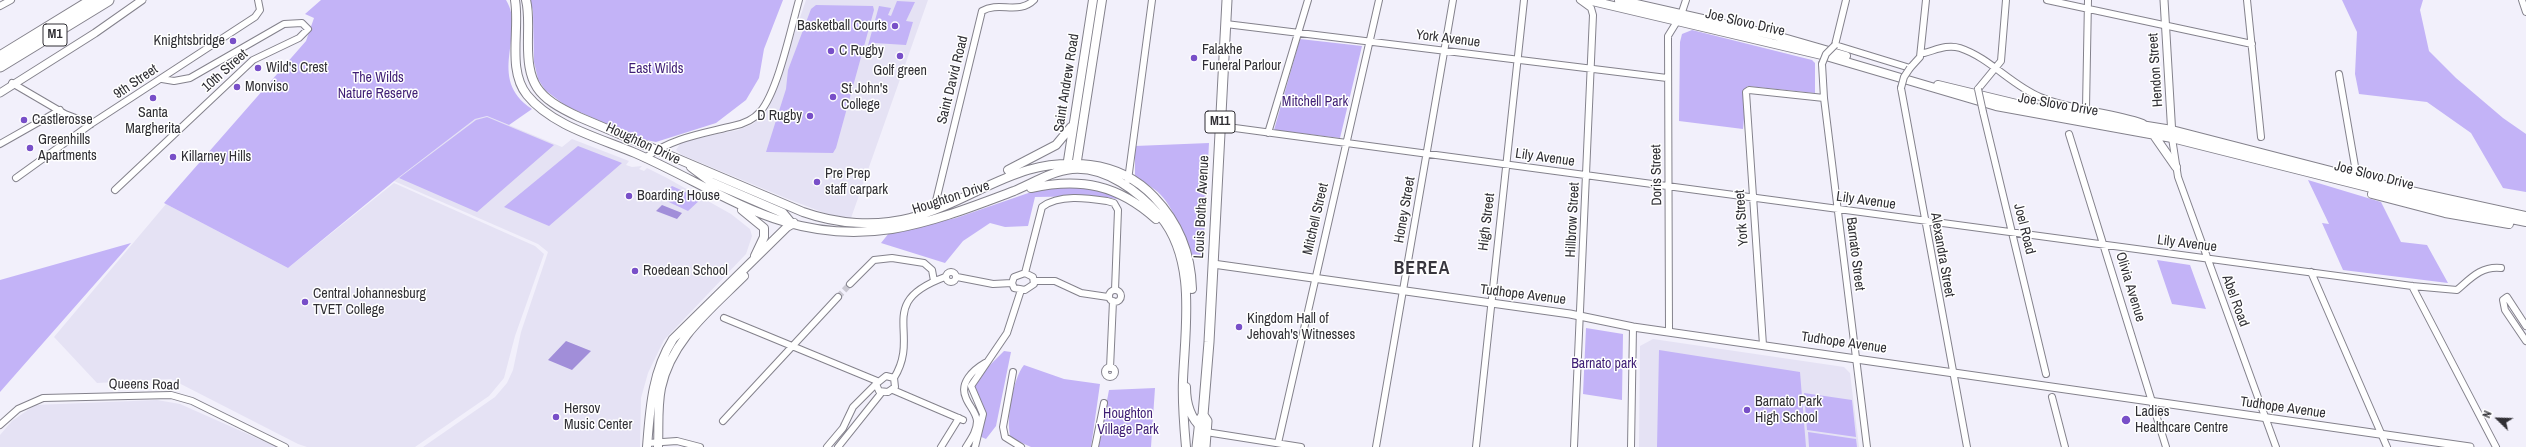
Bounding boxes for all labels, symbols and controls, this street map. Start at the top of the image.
street label: Joe Slovo Drive [1704,6,1786,40]
place label: Basketball Courts [797,18,887,34]
marker: Basketball Courts [890,21,900,31]
road number: M1 [43,24,67,46]
street label: York Avenue [1415,27,1481,51]
street label: Hendon Street [2145,32,2167,108]
place label: Knightsbridge [154,33,225,49]
street label: Saint Andrew Road [1051,33,1083,133]
street label: Saint David Road [934,34,972,126]
marker: Knightsbridge [228,36,238,46]
place label: Falakhe Funeral Parlour [1202,42,1281,74]
place label: C Rugby [839,43,884,59]
street label: 10th Street [199,46,251,96]
marker: C Rugby [826,46,836,56]
marker: Golf green [895,51,905,61]
marker: Falakhe Funeral Parlour [1189,53,1199,63]
place label: Wild's Crest [266,60,328,76]
street label: 9th Street [111,61,161,103]
park label: East Wilds [629,61,683,77]
marker: Wild's Crest [253,63,263,73]
place label: Golf green [873,63,927,79]
park label: The Wilds Nature Reserve [338,70,418,102]
place label: Monviso [245,79,288,95]
place label: St John's College [841,81,888,114]
marker: Monviso [232,82,242,92]
street label: Joe Slovo Drive [2017,90,2099,120]
marker: St John's College [828,92,838,102]
marker: Santa Margherita [148,93,158,103]
park label: Mitchell Park [1282,94,1348,110]
place label: Santa Margherita [125,105,181,138]
place label: D Rugby [757,108,802,124]
marker: D Rugby [805,111,815,121]
road number: M11 [1205,111,1235,133]
place label: Castlerosse [32,112,93,128]
marker: Castlerosse [19,115,29,125]
street label: Houghton Drive [603,119,683,169]
place label: Greenhills Apartments [38,132,97,164]
marker: Greenhills Apartments [25,143,35,153]
street label: Doris Street [1648,144,1666,206]
street label: Lily Avenue [1514,146,1576,170]
place label: Killarney Hills [181,149,251,165]
marker: Killarney Hills [168,152,178,162]
street label: Louis Botha Avenue [1191,155,1213,259]
street label: Joe Slovo Drive [2333,158,2415,194]
place label: Pre Prep staff carpark [825,166,888,198]
street label: Honey Street [1391,176,1419,244]
marker: Pre Prep staff carpark [812,177,822,187]
street label: Houghton Drive [910,178,992,218]
street label: Mitchell Street [1300,181,1332,257]
street label: Hillbrow Street [1563,182,1583,258]
place label: Boarding House [637,188,720,204]
street label: York Street [1732,189,1752,247]
street label: Lily Avenue [1835,189,1897,213]
marker: Boarding House [624,191,634,201]
street label: High Street [1475,192,1499,252]
street label: Joel Road [2010,202,2038,256]
street label: Alexandra Street [1926,211,1958,299]
street label: Barnato Street [1842,216,1868,292]
street label: Lily Avenue [2156,232,2218,256]
street label: Olivia Avenue [2111,250,2149,324]
district label: BEREA [1394,258,1450,280]
place label: Roedean School [643,263,728,279]
marker: Roedean School [630,266,640,276]
street label: Abel Road [2218,273,2252,329]
street label: Tudhope Avenue [1479,281,1567,309]
place label: Central Johannesburg TVET College [313,286,426,318]
marker: Central Johannesburg TVET College [300,297,310,307]
place label: Kingdom Hall of Jehovah's Witnesses [1247,311,1355,344]
marker: Kingdom Hall of Jehovah's Witnesses [1234,322,1244,332]
street label: Tudhope Avenue [1800,329,1888,357]
park label: Barnato park [1571,356,1637,372]
street label: Queens Road [108,376,180,394]
place label: Barnato Park High School [1755,394,1822,426]
street label: Tudhope Avenue [2239,394,2327,422]
north arrow [2478,399,2518,439]
place label: Hersov Music Center [564,401,632,434]
place label: Ladies Healthcare Centre [2135,404,2228,436]
marker: Barnato Park High School [1742,405,1752,415]
park label: Houghton Village Park [1097,406,1159,438]
text: N [2479,409,2495,420]
marker: Hersov Music Center [551,412,561,422]
marker: Ladies Healthcare Centre [2120,414,2132,426]

